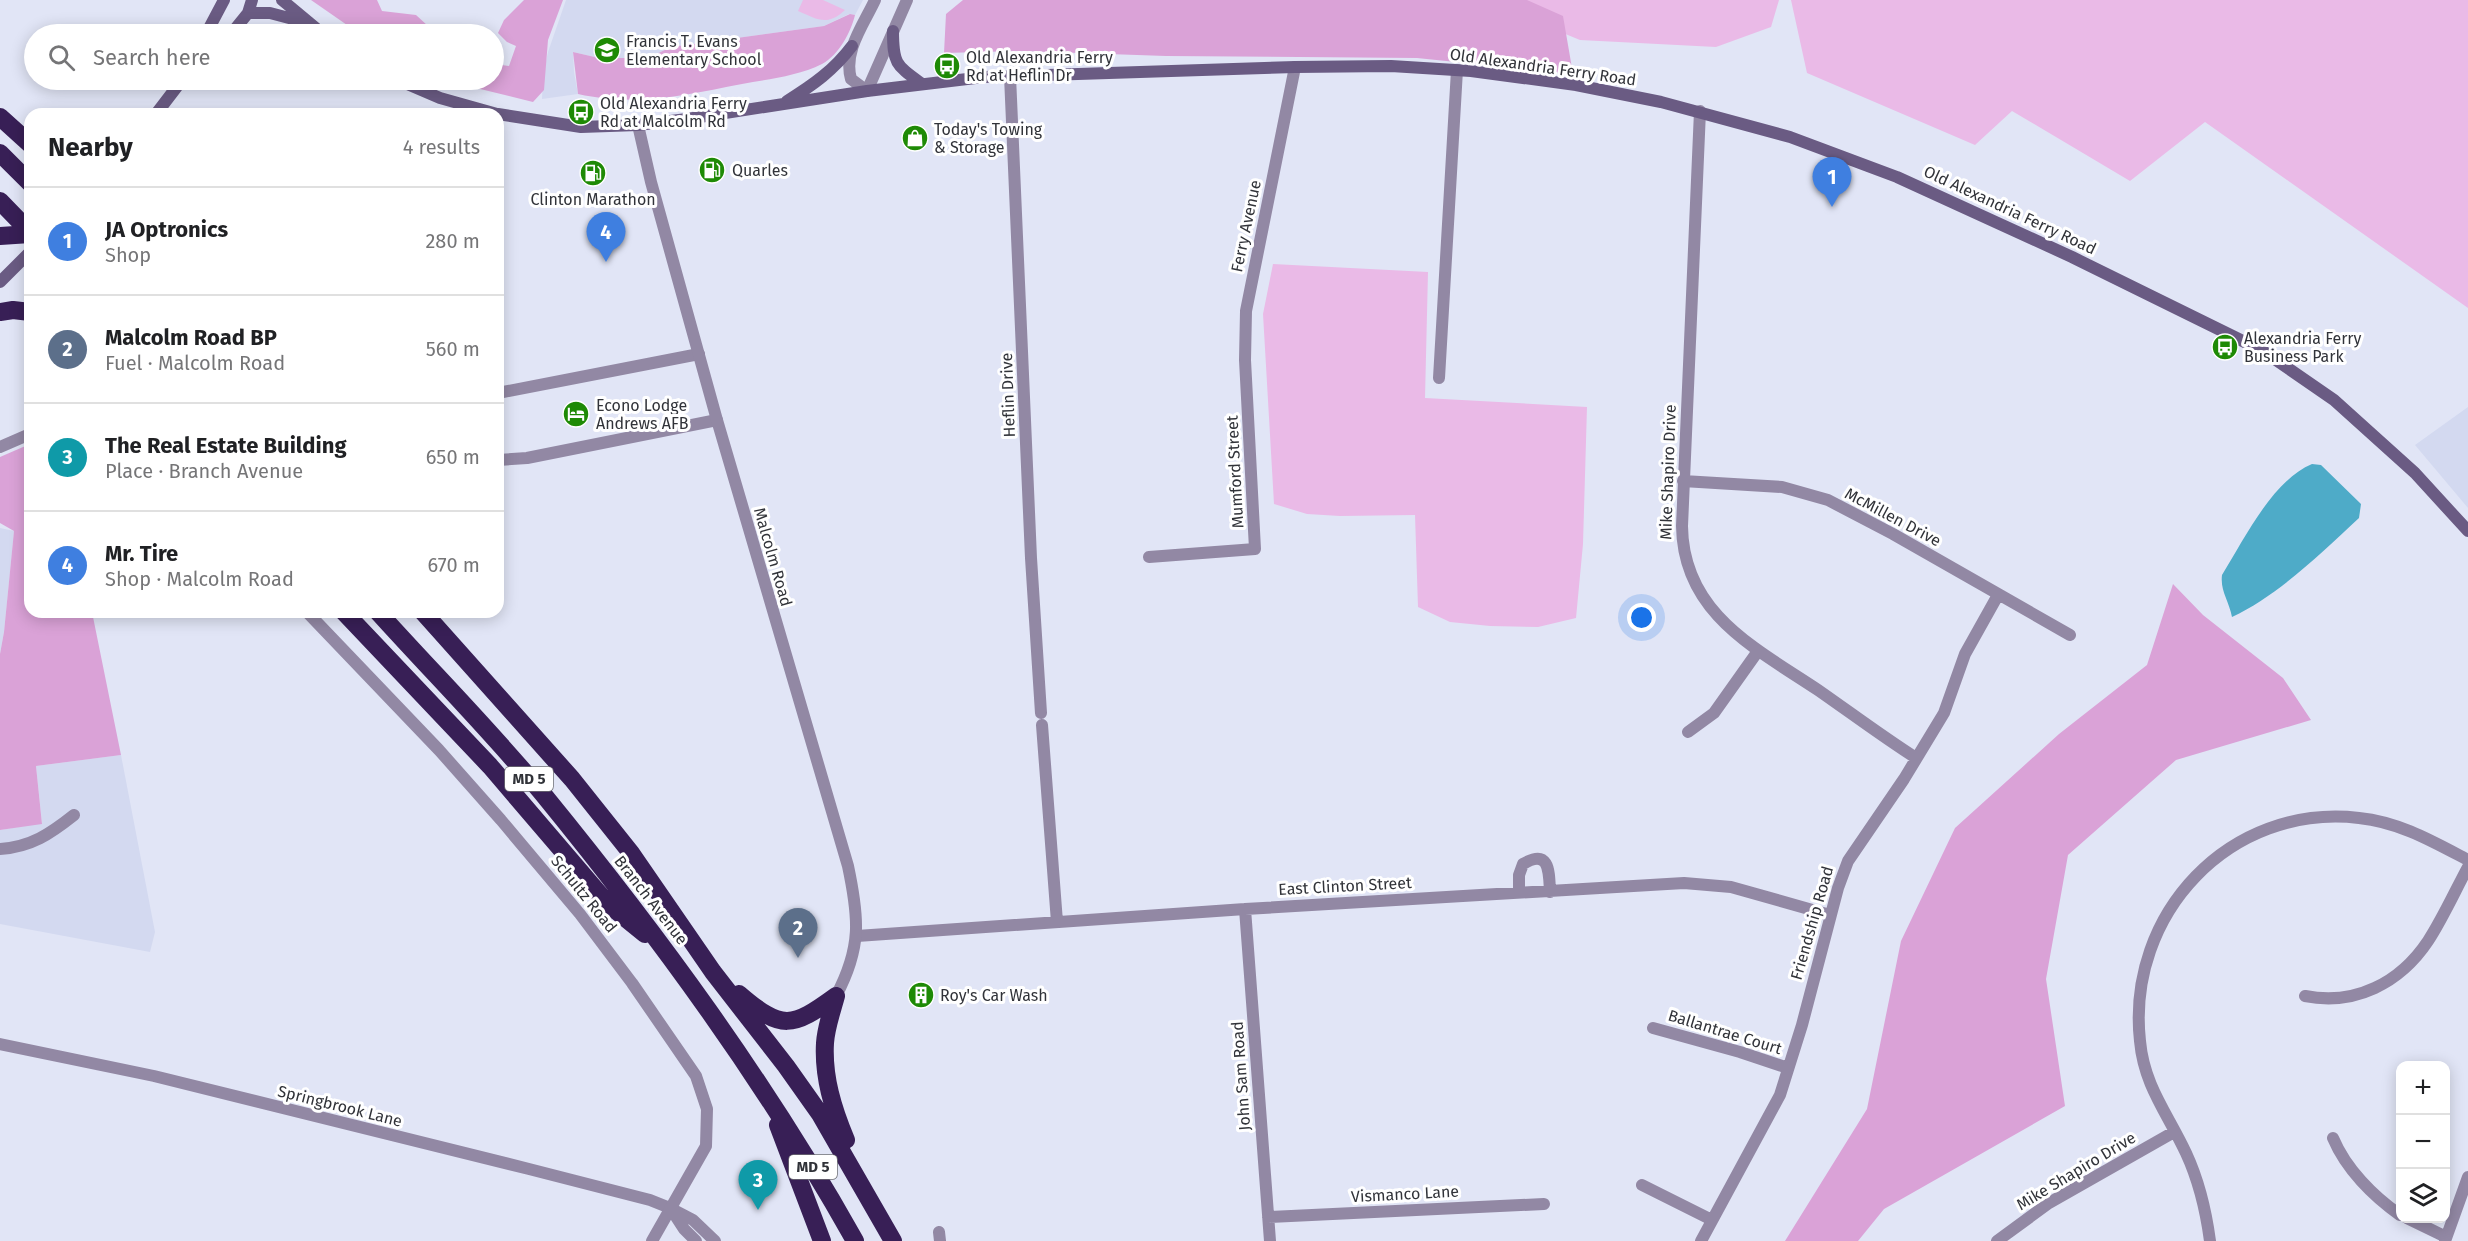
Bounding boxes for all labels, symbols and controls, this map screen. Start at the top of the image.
search box [24,24,504,90]
place label: Francis T. Evans Elementary School [626,32,762,69]
school or university icon: Francis T. Evans Elementary School [592,35,622,65]
icon: search [45,41,78,74]
text: Search here [93,44,211,71]
street label: Old Alexandria Ferry Road [1449,45,1637,89]
place label: Old Alexandria Ferry Rd at Heflin Dr [966,48,1113,85]
bus stop icon: Old Alexandria Ferry Rd at Heflin Dr [932,51,962,81]
place label: Old Alexandria Ferry Rd at Malcolm Rd [600,94,747,131]
bus stop icon: Old Alexandria Ferry Rd at Malcolm Rd [566,97,596,127]
place label: Today's Towing & Storage [934,120,1043,157]
shop icon: Today's Towing & Storage [900,123,930,153]
text: Nearby [48,132,133,163]
text: 4 results [403,135,480,159]
fuel station icon: Quarles [697,155,727,185]
fuel station icon: Clinton Marathon [578,158,608,188]
pin: 1 [1812,158,1852,207]
place label: Quarles [732,161,788,180]
street label: Old Alexandria Ferry Road [1921,162,2099,258]
street label: Ferry Avenue [1227,178,1265,274]
place label: Clinton Marathon [530,190,656,209]
pin: 4 [586,212,626,262]
text: JA Optronics [105,216,228,243]
text: 1 [63,229,72,253]
text: 280 m [425,229,480,253]
text: Shop [105,243,151,267]
text: Malcolm Road BP [105,324,277,351]
place label: Alexandria Ferry Business Park [2244,329,2362,366]
bus stop icon: Alexandria Ferry Business Park [2210,332,2240,362]
text: 2 [62,337,73,361]
text: 560 m [426,337,480,361]
text: Fuel · Malcolm Road [105,351,285,375]
street label: Heflin Drive [997,352,1019,438]
place label: Econo Lodge Andrews AFB [596,396,689,433]
hotel icon: Econo Lodge Andrews AFB [561,399,591,429]
street label: Mike Shapiro Drive [1656,404,1680,540]
street label: Mumford Street [1223,415,1247,529]
text: The Real Estate Building [105,432,347,459]
text: 3 [62,445,73,469]
text: 650 m [426,445,480,469]
text: Place · Branch Avenue [105,459,303,483]
street label: McMillen Drive [1842,484,1944,550]
street label: Malcolm Road [750,505,796,609]
text: Mr. Tire [105,540,178,567]
text: 4 [62,553,73,577]
text: 670 m [428,553,480,577]
text: Shop · Malcolm Road [105,567,294,591]
your location [1627,603,1656,632]
road number: MD 5 [505,767,553,791]
street label: Schultz Road [547,852,621,936]
street label: Branch Avenue [610,852,692,948]
street label: Friendship Road [1787,864,1837,982]
street label: East Clinton Street [1278,873,1412,899]
pin: 2 [778,908,818,958]
building icon: Roy's Car Wash [906,980,936,1010]
place label: Roy's Car Wash [940,986,1048,1005]
street label: Ballantrae Court [1666,1006,1784,1058]
street label: John Sam Road [1228,1021,1254,1131]
map controls [2396,1061,2450,1223]
button: + [2396,1061,2450,1115]
street label: Springbrook Lane [276,1081,404,1131]
button: − [2396,1115,2450,1169]
street label: Mike Shapiro Drive [2013,1128,2139,1214]
road number: MD 5 [789,1155,837,1179]
pin: 3 [738,1160,777,1210]
button: layers [2396,1169,2450,1223]
street label: Vismanco Lane [1350,1182,1460,1206]

